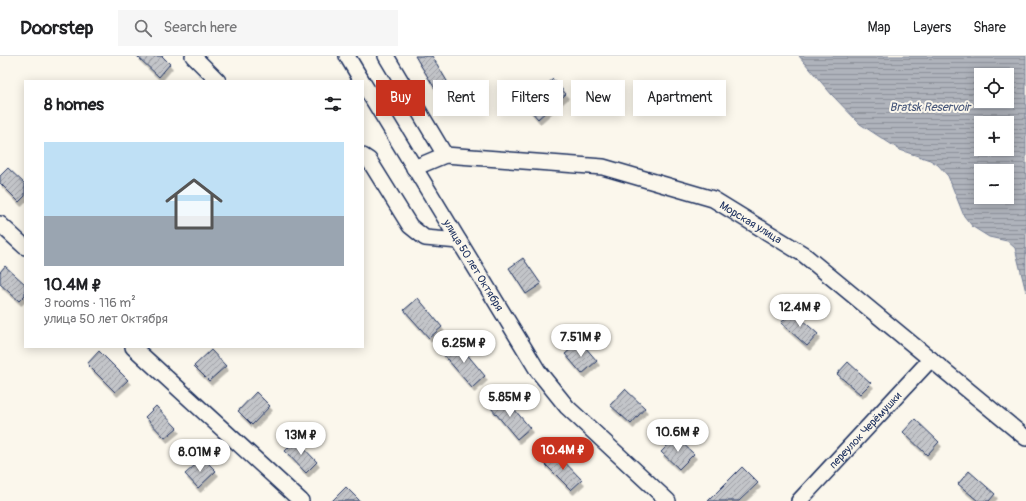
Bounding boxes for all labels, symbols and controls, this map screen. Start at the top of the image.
search box [118,10,398,46]
text: Doorstep [20,16,94,40]
icon: search [132,17,154,39]
text: Search here [164,18,237,37]
text: Map [868,19,891,36]
text: Layers [913,19,951,36]
text: Share [973,19,1006,36]
map controls [974,68,1014,204]
button: locate [974,68,1014,108]
chip: Buy [376,80,425,116]
chip: Rent [433,80,489,116]
chip: Filters [497,80,563,116]
chip: New [571,80,625,116]
chip: Apartment [633,80,726,116]
icon: filters [322,93,344,115]
text: 8 homes [44,94,104,115]
water label: Bratsk Reservoir [890,100,972,115]
button: + [974,116,1014,156]
button: − [974,164,1014,204]
icon: home [158,168,230,240]
street label: Морская улица [717,199,784,246]
street label: улица 50 лет Октября [440,216,506,313]
text: 10.4M ₽ [44,274,102,295]
pin: 12.4M ₽ [763,294,837,328]
text: 3 rooms · 116 m² [44,295,136,311]
text: 12.4M ₽ [779,299,821,315]
text: улица 50 лет Октября [44,311,168,327]
pin: 7.51M ₽ [544,324,618,358]
text: 7.51M ₽ [560,329,602,345]
pin: 6.25M ₽ [427,330,501,364]
text: 6.25M ₽ [442,335,486,351]
pin: 5.85M ₽ [473,384,547,418]
text: 5.85M ₽ [488,389,532,405]
street label: переулок Черёмушки [827,389,904,471]
pin: 10.6M ₽ [641,419,715,453]
pin: 13M ₽ [273,422,329,456]
text: 10.6M ₽ [656,424,700,440]
text: 13M ₽ [285,427,317,443]
pin: 10.4M ₽ [526,437,600,471]
pin: 8.01M ₽ [163,439,237,473]
text: 10.4M ₽ [541,442,585,458]
text: 8.01M ₽ [178,444,222,460]

